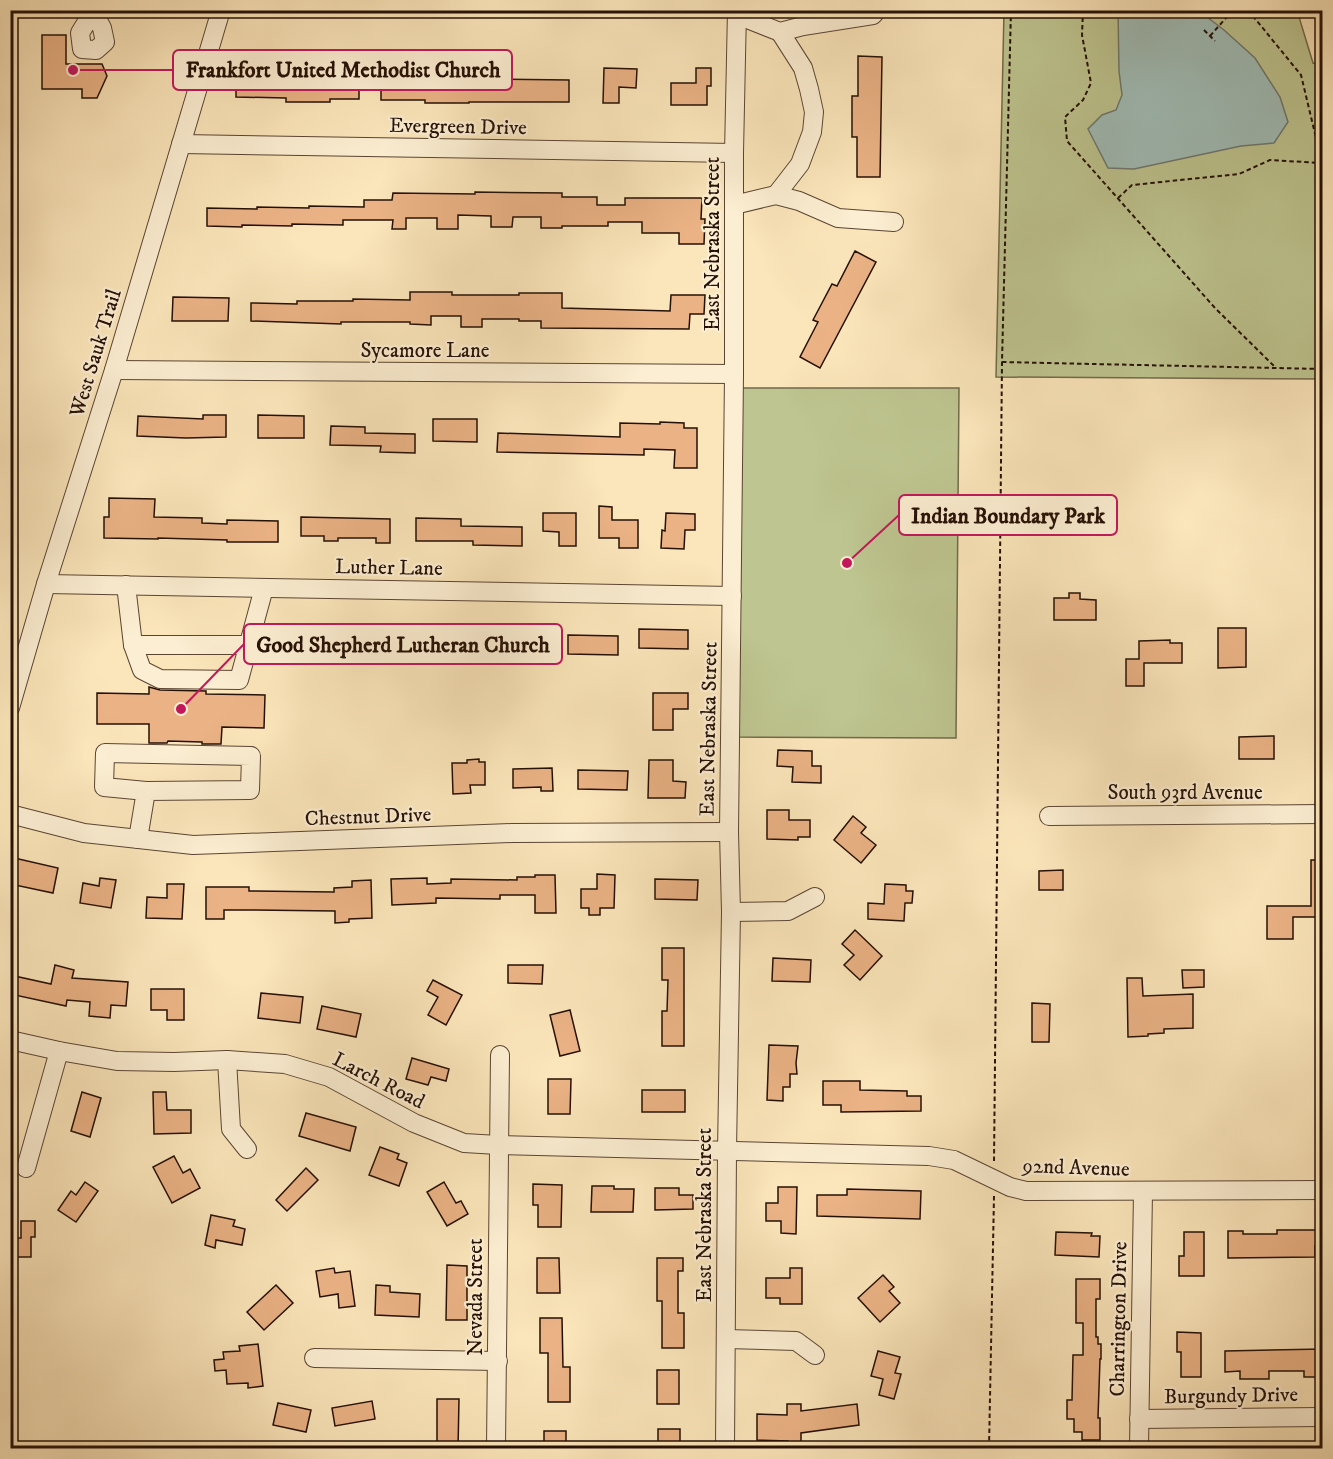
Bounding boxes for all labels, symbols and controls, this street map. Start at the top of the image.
callout: Frankfort United Methodist Church [173,50,512,90]
text: Frankfort United Methodist Church [186,57,501,84]
street label: Evergreen Drive [389,113,527,141]
street label: East Nebraska Street [700,156,726,331]
street label: West Sauk Trail [64,286,128,421]
street label: Sycamore Lane [360,338,490,364]
callout: Indian Boundary Park [899,495,1117,535]
text: Indian Boundary Park [911,503,1106,530]
street label: Luther Lane [335,554,443,582]
callout: Good Shepherd Lutheran Church [244,624,562,664]
text: Good Shepherd Lutheran Church [256,632,550,659]
street label: East Nebraska Street [694,641,724,817]
street label: South 93rd Avenue [1107,780,1263,806]
street label: Chestnut Drive [304,802,432,832]
street label: Larch Road [328,1047,429,1115]
street label: East Nebraska Street [692,1127,718,1302]
street label: 92nd Avenue [1021,1153,1130,1183]
street label: Nevada Street [463,1238,489,1356]
street label: Charrington Drive [1105,1241,1133,1397]
street label: Burgundy Drive [1164,1382,1299,1410]

